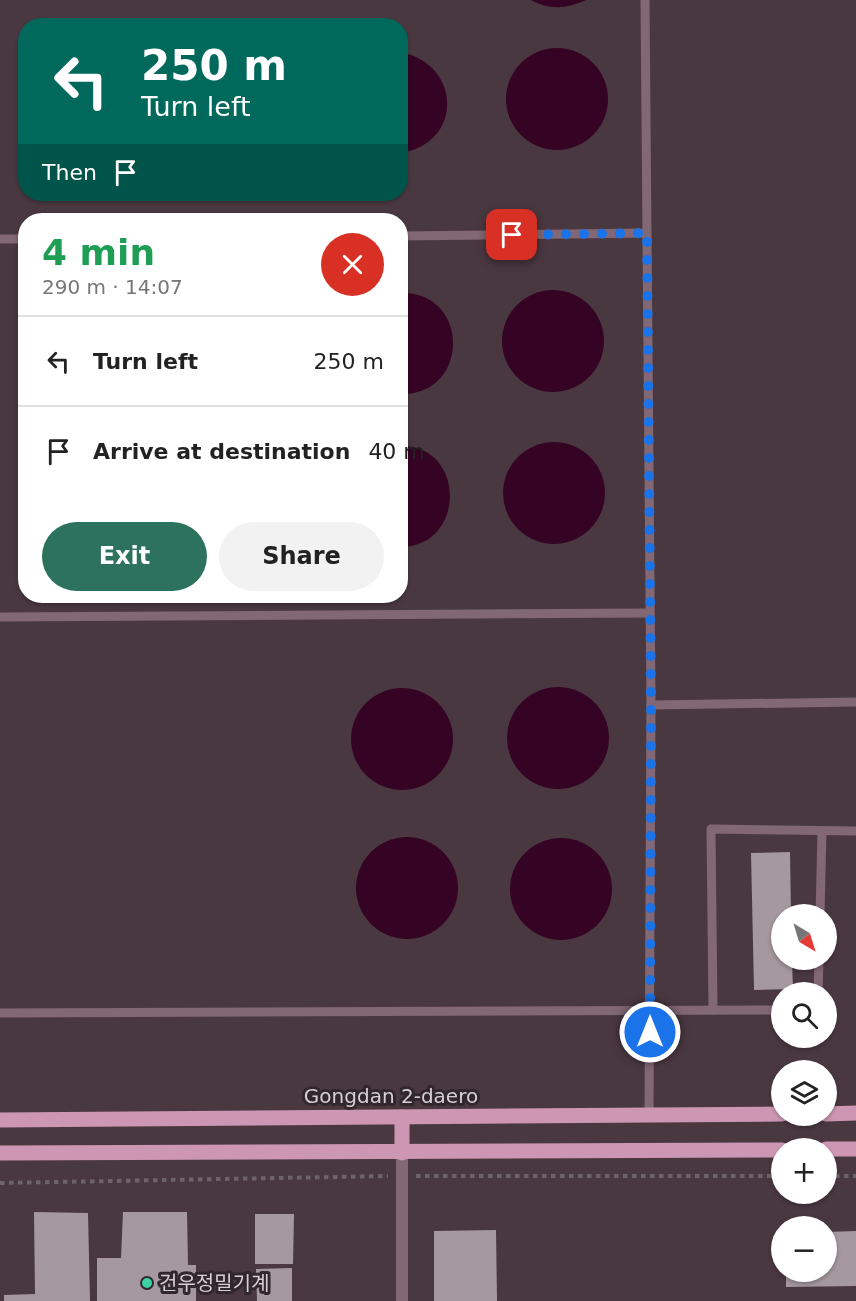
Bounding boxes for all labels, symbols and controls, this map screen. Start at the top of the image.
text: 250 m [141,41,287,90]
icon: left [42,42,120,120]
text: Turn left [141,91,251,122]
icon: arrive [109,156,142,189]
text: Then [42,160,97,185]
pin [486,209,537,260]
icon: arrive [495,218,528,251]
text: 4 min [42,232,155,273]
button: close [321,233,384,296]
text: 290 m · 14:07 [42,275,183,299]
icon: left [42,345,75,378]
text: Turn left [93,349,198,374]
text: 250 m [314,349,384,374]
icon: arrive [42,435,75,468]
text: Arrive at destination [93,439,350,464]
text: 40 m [368,439,425,464]
button: Exit [42,522,207,591]
button: Share [219,522,384,591]
north arrow [771,904,837,970]
map controls [771,904,837,1282]
button: search [771,982,837,1048]
position arrow [618,1000,682,1064]
button: layers [771,1060,837,1126]
street label: Gongdan 2-daero [304,1084,478,1108]
button: + [771,1138,837,1204]
button: − [771,1216,837,1282]
place label: 건우정밀기계 [159,1271,269,1295]
marker: 건우정밀기계 [140,1276,154,1290]

